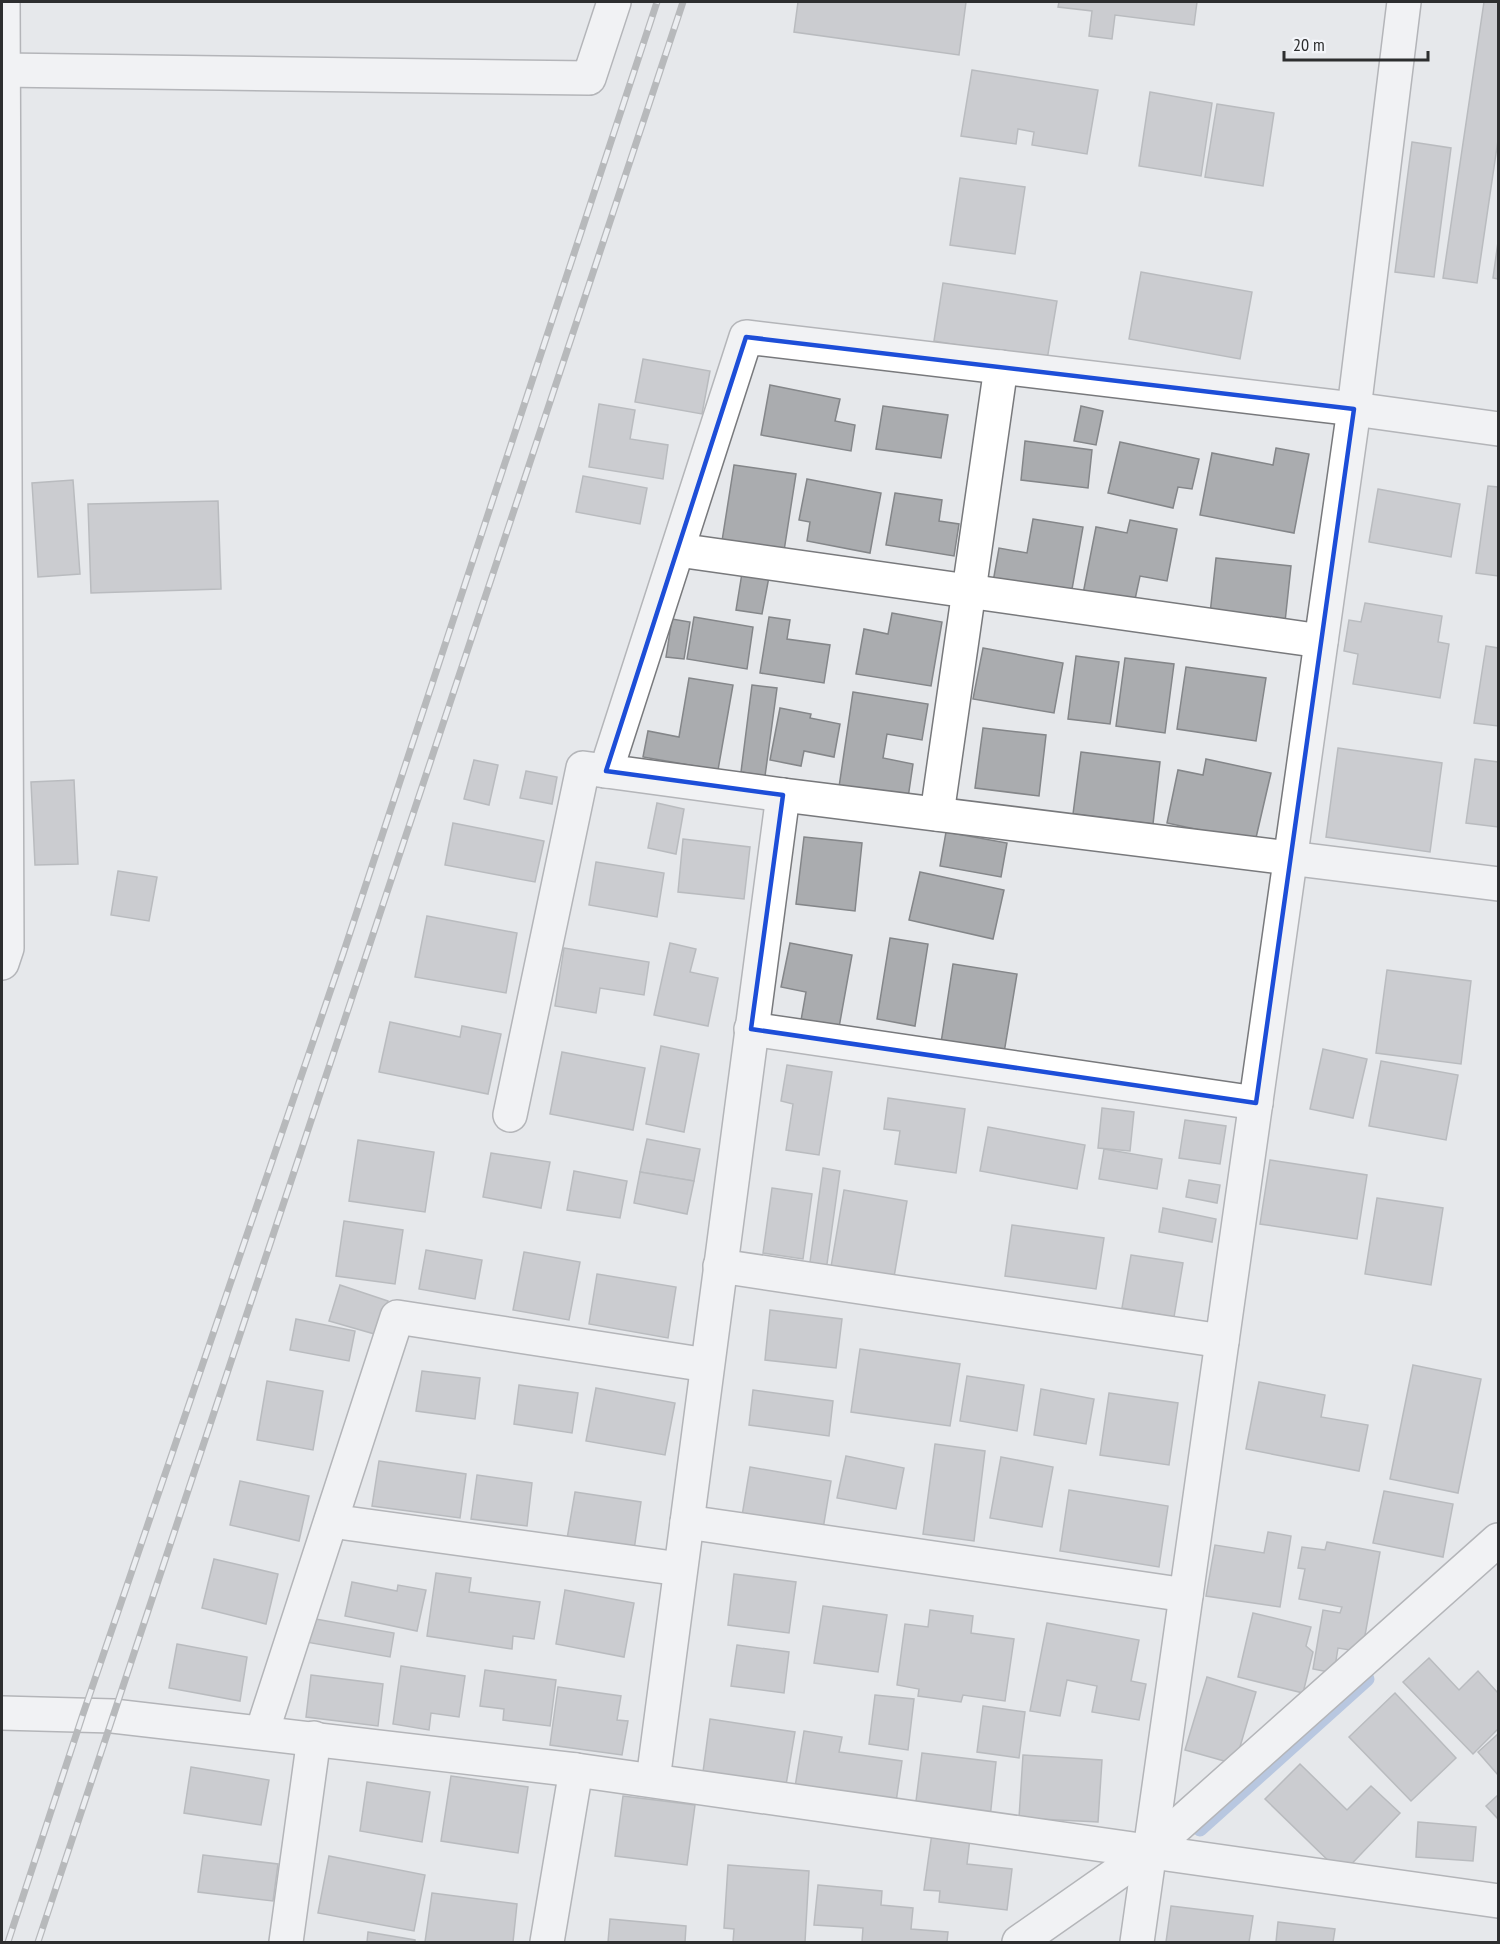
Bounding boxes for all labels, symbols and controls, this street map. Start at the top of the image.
scale bar [1284,24,1428,62]
text: 20 m [1293,33,1325,56]

